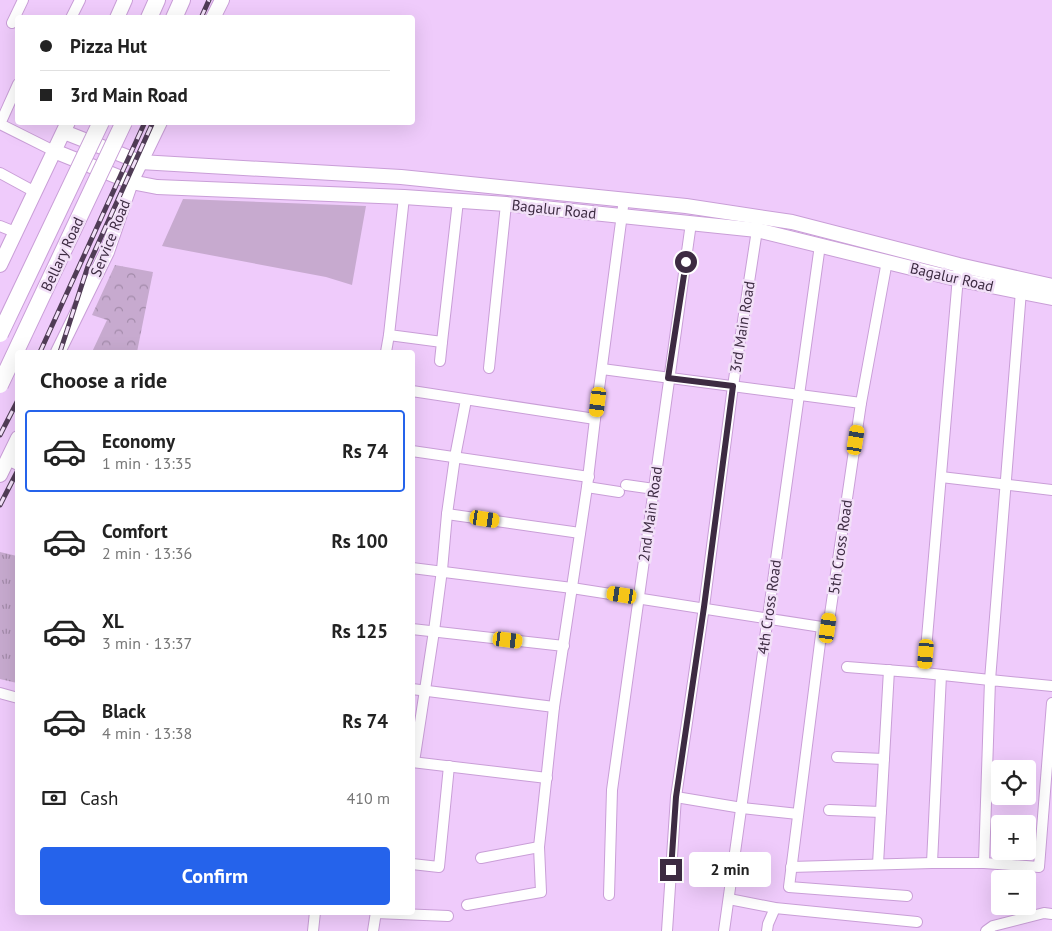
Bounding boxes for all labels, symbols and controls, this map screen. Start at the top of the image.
text: Pizza Hut [70,34,147,58]
text: 3rd Main Road [70,83,188,107]
street label: Bagalur Road [511,195,597,223]
street label: Service Road [86,197,134,279]
street label: Bellary Road [37,214,87,294]
route start [675,251,697,273]
street label: Bagalur Road [908,258,996,296]
street label: 3rd Main Road [725,280,759,374]
text: Choose a ride [40,366,167,394]
car [588,386,607,418]
car [846,424,865,456]
icon: car [42,429,87,474]
text: Economy [102,429,175,453]
text: Rs 74 [342,439,388,463]
text: 1 min · 13:35 [102,453,192,473]
street label: 2nd Main Road [634,465,666,563]
street label: 5th Cross Road [824,498,856,596]
car [469,509,500,529]
icon: car [42,519,87,564]
text: Comfort [102,519,168,543]
text: Rs 100 [331,529,388,553]
text: 2 min · 13:36 [102,543,192,563]
street label: 4th Cross Road [753,558,785,656]
car [606,585,637,605]
icon: car [42,609,87,654]
text: XL [102,609,124,633]
car [818,612,837,644]
text: Rs 125 [331,619,388,643]
car [492,631,523,649]
text: 3 min · 13:37 [102,633,192,653]
car [917,638,934,670]
icon: car [42,699,87,744]
text: Black [102,699,146,723]
text: Rs 74 [342,709,388,733]
text: 4 min · 13:38 [102,723,192,743]
map controls [991,760,1036,915]
button: locate [991,760,1036,805]
icon: cash [40,784,68,812]
text: Cash [80,786,118,810]
text: 410 m [347,788,390,808]
button: + [991,815,1036,860]
button: Confirm [40,847,390,905]
callout: 2 min [688,852,771,888]
route end [660,859,682,881]
text: 2 min [710,859,750,879]
button: − [991,870,1036,915]

